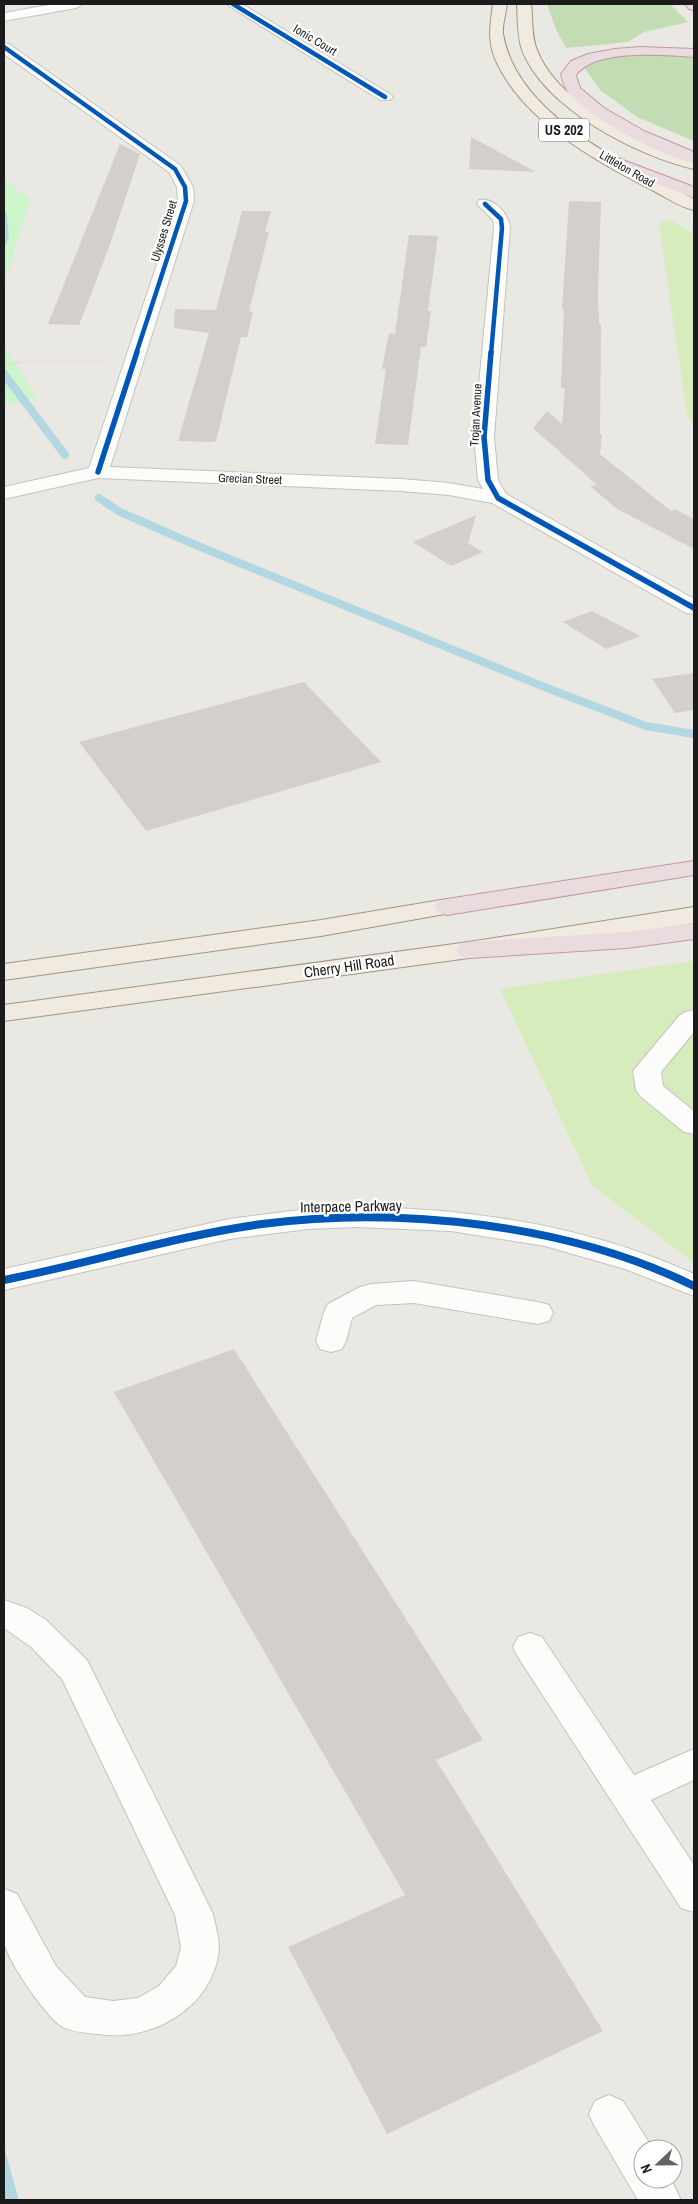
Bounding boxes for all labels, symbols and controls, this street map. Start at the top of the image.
street label: Ionic Court [290,21,340,59]
road number: US 202 [539,118,589,142]
street label: Littleton Road [596,147,658,191]
street label: Ulysses Street [147,198,181,264]
street label: Trojan Avenue [466,383,486,447]
street label: Grecian Street [218,470,283,488]
street label: Cherry Hill Road [303,949,395,983]
street label: Interpace Parkway [300,1195,403,1217]
north arrow [633,2139,683,2189]
text: N [636,2162,656,2176]

